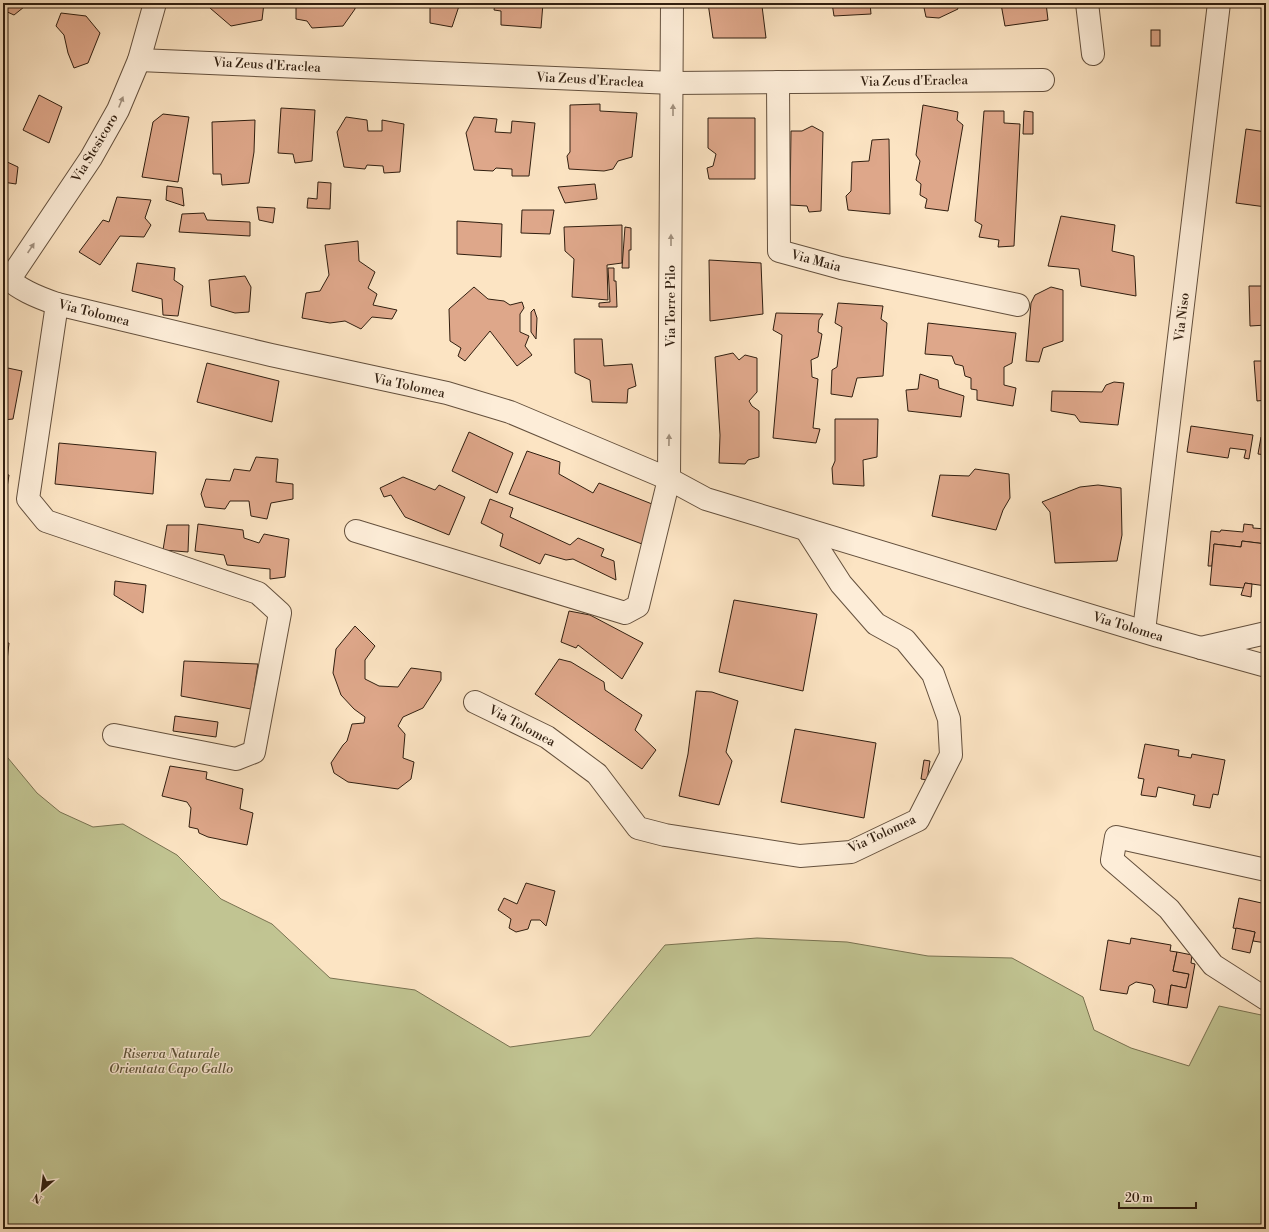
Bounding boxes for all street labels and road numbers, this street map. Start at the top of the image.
street label: Via Zeus d'Eraclea [212,54,322,76]
street label: Via Zeus d'Eraclea [535,69,645,91]
street label: Via Zeus d'Eraclea [859,72,968,90]
street label: Via Stesicoro [68,111,122,186]
street label: Via Maia [788,246,843,275]
street label: Via Torre Pilo [663,265,679,348]
street label: Via Niso [1171,292,1193,343]
street label: Via Tolomea [56,296,132,330]
street label: Via Tolomea [371,370,447,402]
street label: Via Tolomea [1090,608,1166,645]
street label: Via Tolomea [485,701,558,750]
street label: Via Tolomea [845,811,919,857]

